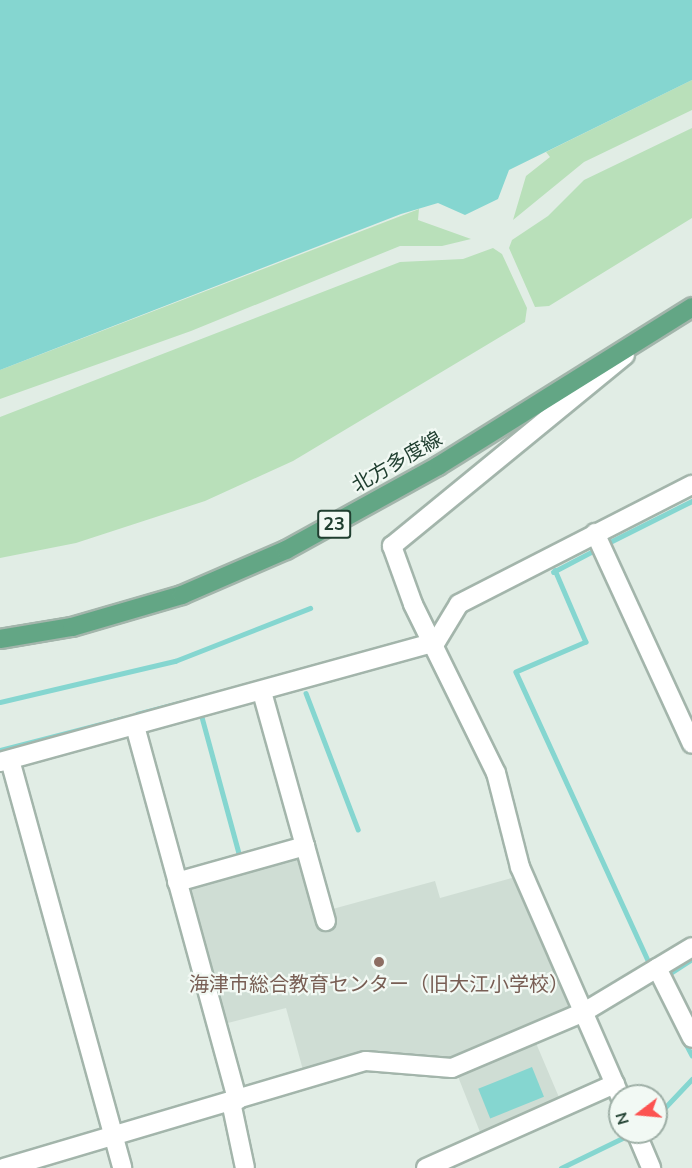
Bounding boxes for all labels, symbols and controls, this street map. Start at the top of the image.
street label: 北方多度線 [348,427,446,497]
road number: 23 [316,509,352,539]
marker: 海津市総合教育センター（旧大江小学校） [372,955,386,969]
place label: 海津市総合教育センター（旧大江小学校） [189,972,569,996]
north arrow [608,1084,668,1144]
text: N [610,1110,635,1127]

